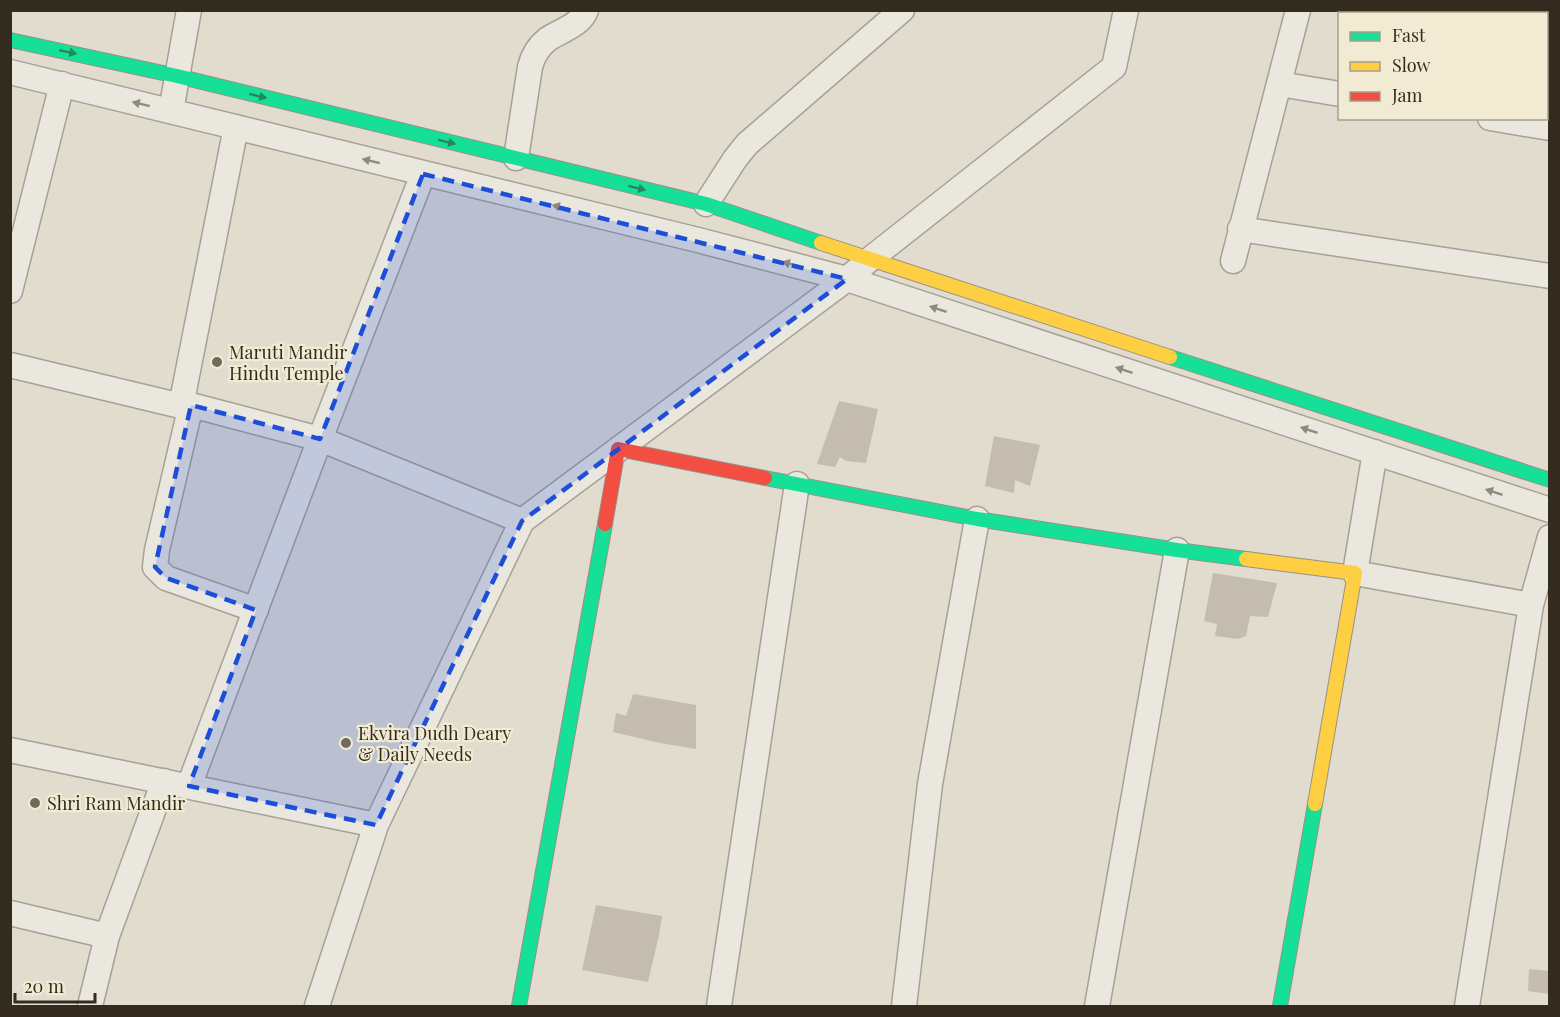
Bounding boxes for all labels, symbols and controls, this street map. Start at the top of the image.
legend [1338,12,1548,120]
text: Fast [1392,23,1426,47]
one-way arrow [58,48,77,58]
text: Slow [1392,53,1430,77]
text: Jam [1391,83,1422,107]
one-way arrow [248,91,267,101]
one-way arrow [132,98,151,108]
one-way arrow [438,137,456,147]
one-way arrow [362,155,381,165]
one-way arrow [628,183,646,193]
one-way arrow [552,201,570,211]
one-way arrow [782,259,800,269]
one-way arrow [929,303,947,313]
place label: Maruti Mandir Hindu Temple [229,340,347,385]
marker: Maruti Mandir Hindu Temple [210,355,224,369]
one-way arrow [1115,364,1133,374]
one-way arrow [1300,425,1318,435]
one-way arrow [1485,486,1503,496]
place label: Ekvira Dudh Deary & Daily Needs [358,721,511,766]
marker: Ekvira Dudh Deary & Daily Needs [339,736,353,750]
place label: Shri Ram Mandir [47,791,185,815]
marker: Shri Ram Mandir [28,796,42,810]
scale bar [15,966,94,1004]
text: 20 m [24,974,64,998]

